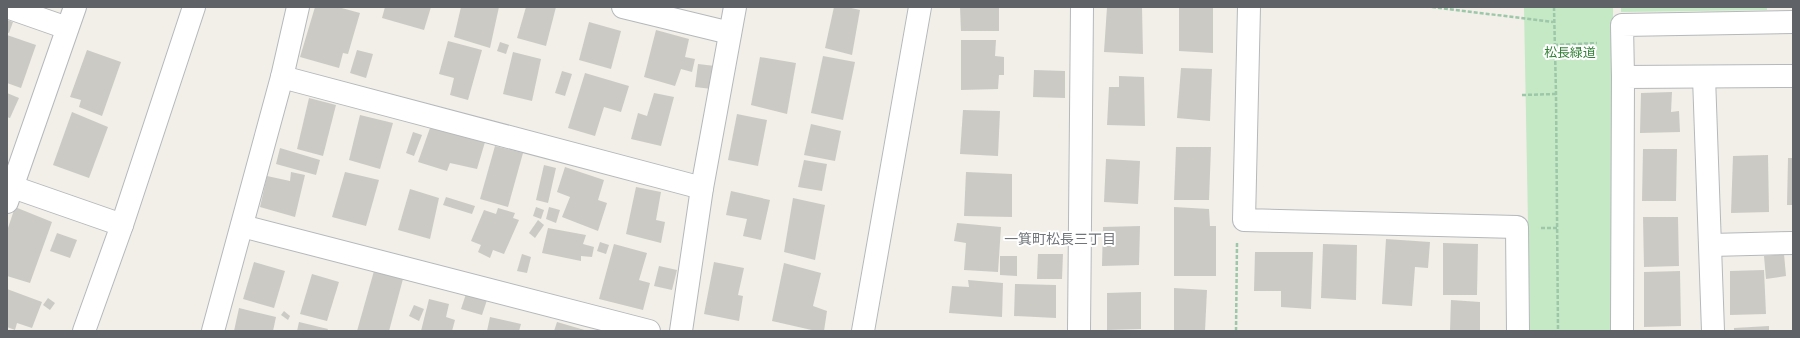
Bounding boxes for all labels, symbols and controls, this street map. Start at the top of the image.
park label: 松長緑道 [1544,44,1596,60]
district label: 一箕町松長三丁目 [1004,230,1116,248]

